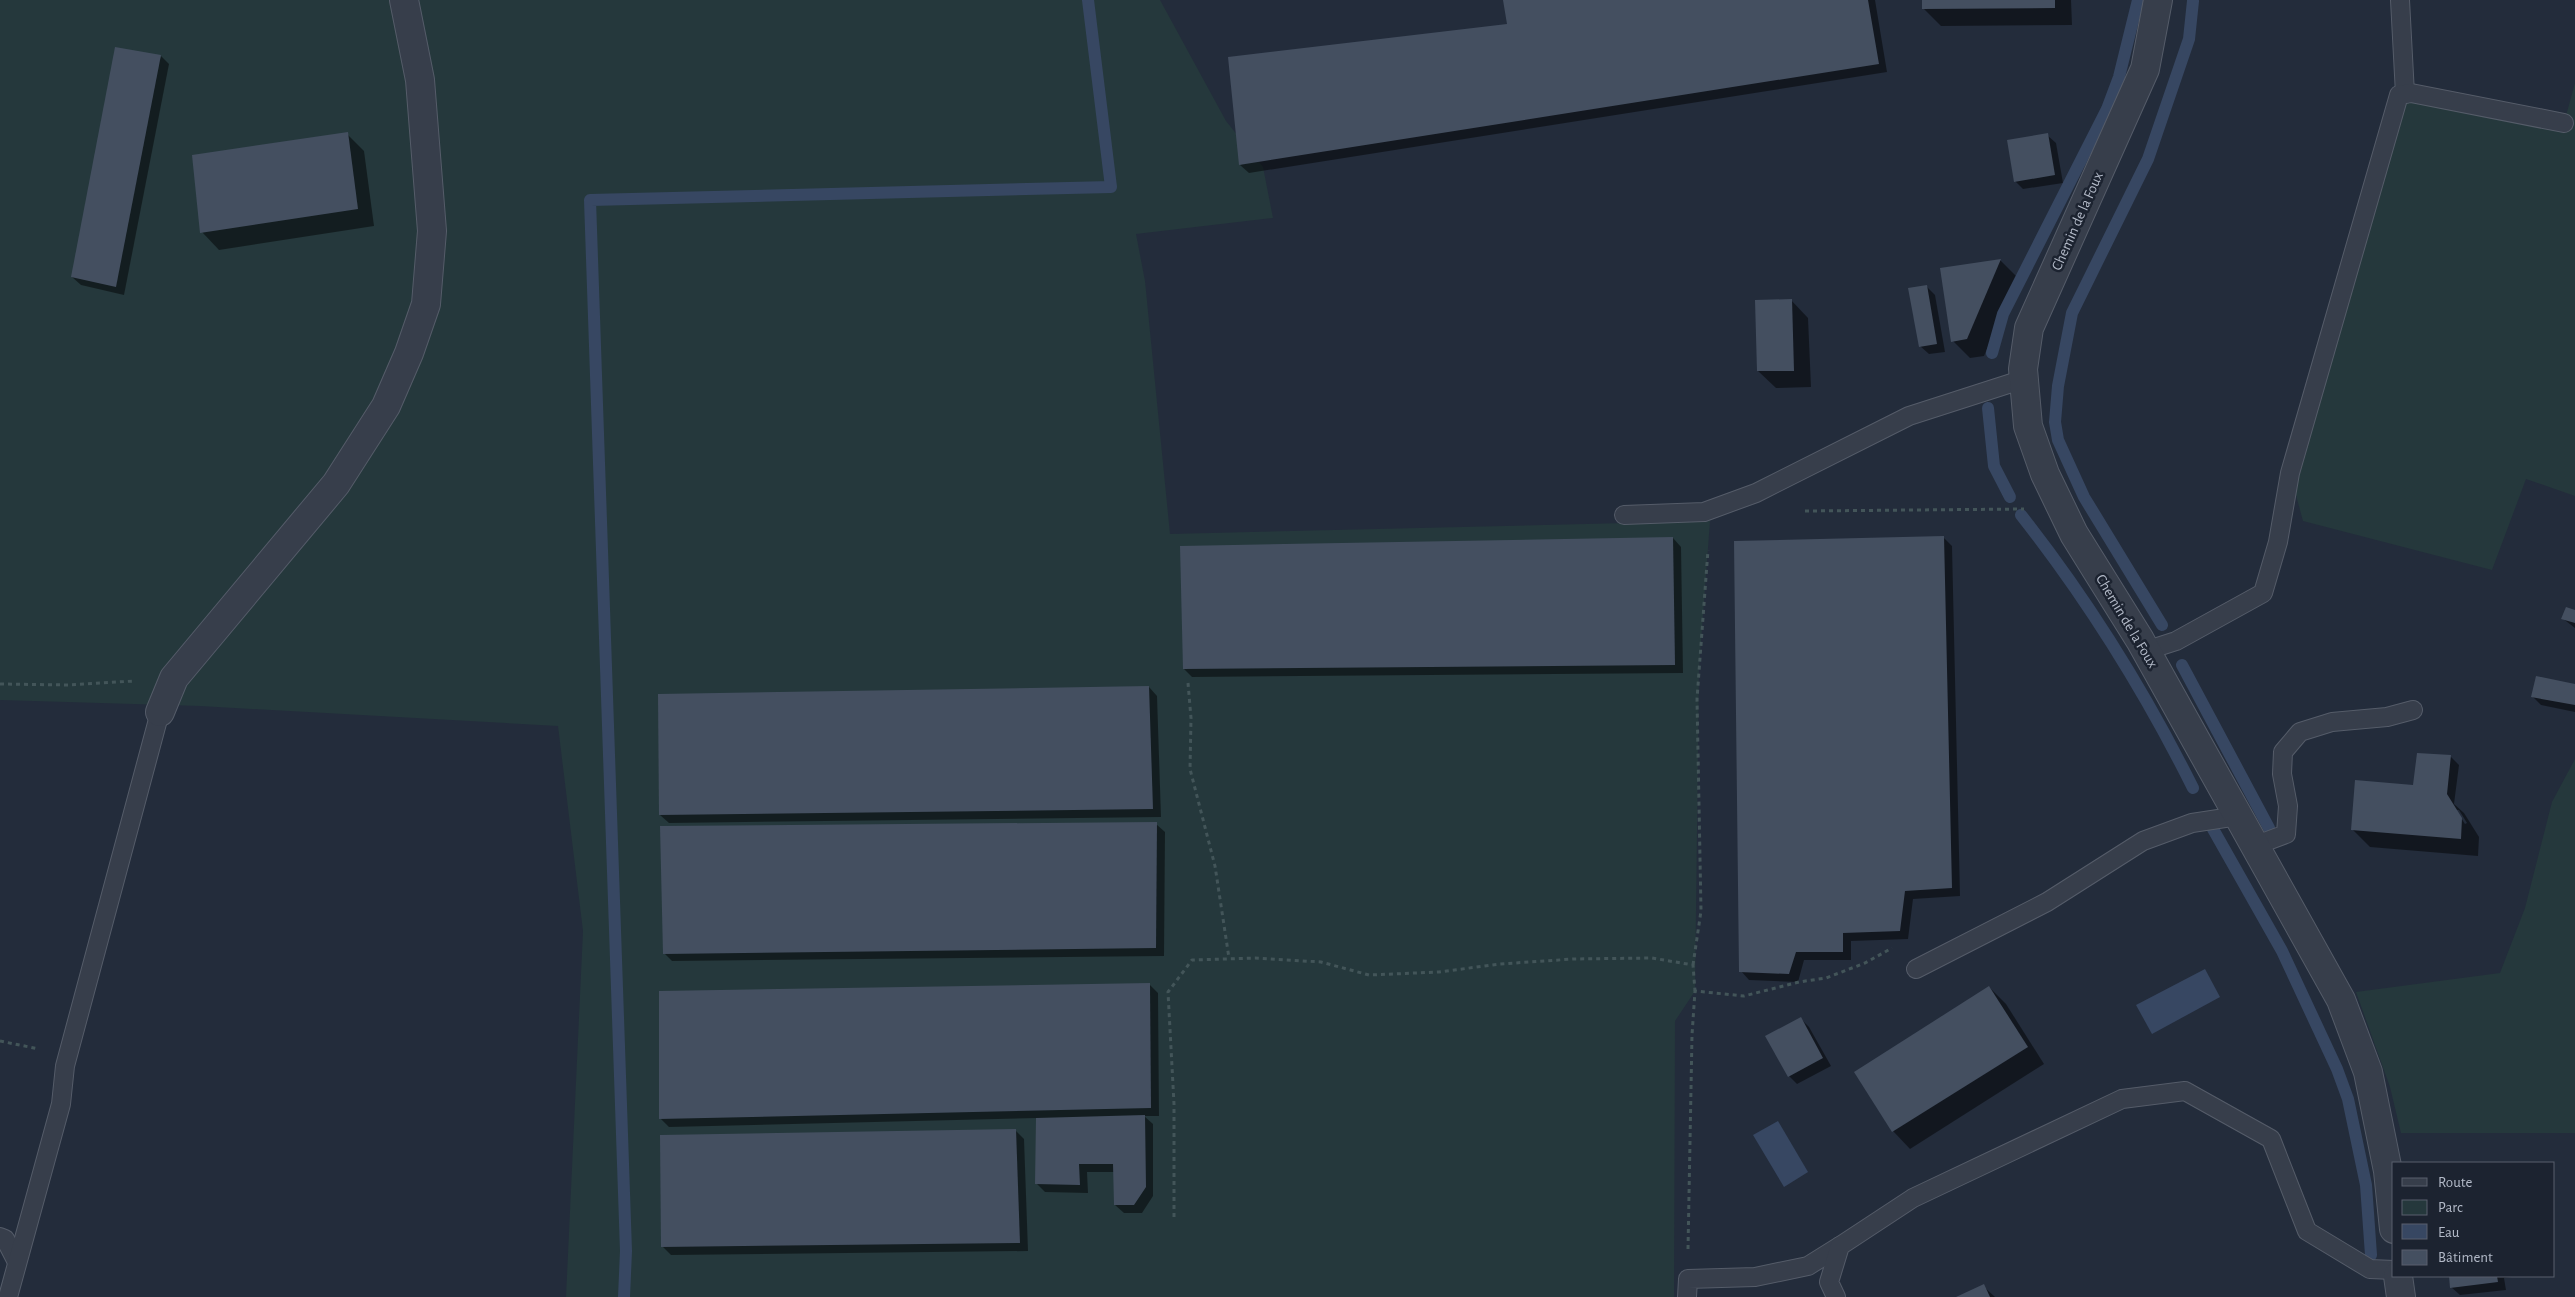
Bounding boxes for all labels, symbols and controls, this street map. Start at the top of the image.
street label: Chemin de la Foux [2049,169,2106,273]
street label: Chemin de la Foux [2093,572,2161,671]
legend [2392,1162,2555,1277]
text: Route [2438,1175,2472,1190]
text: Parc [2438,1200,2463,1215]
text: Eau [2438,1225,2460,1240]
text: Bâtiment [2438,1250,2493,1265]

